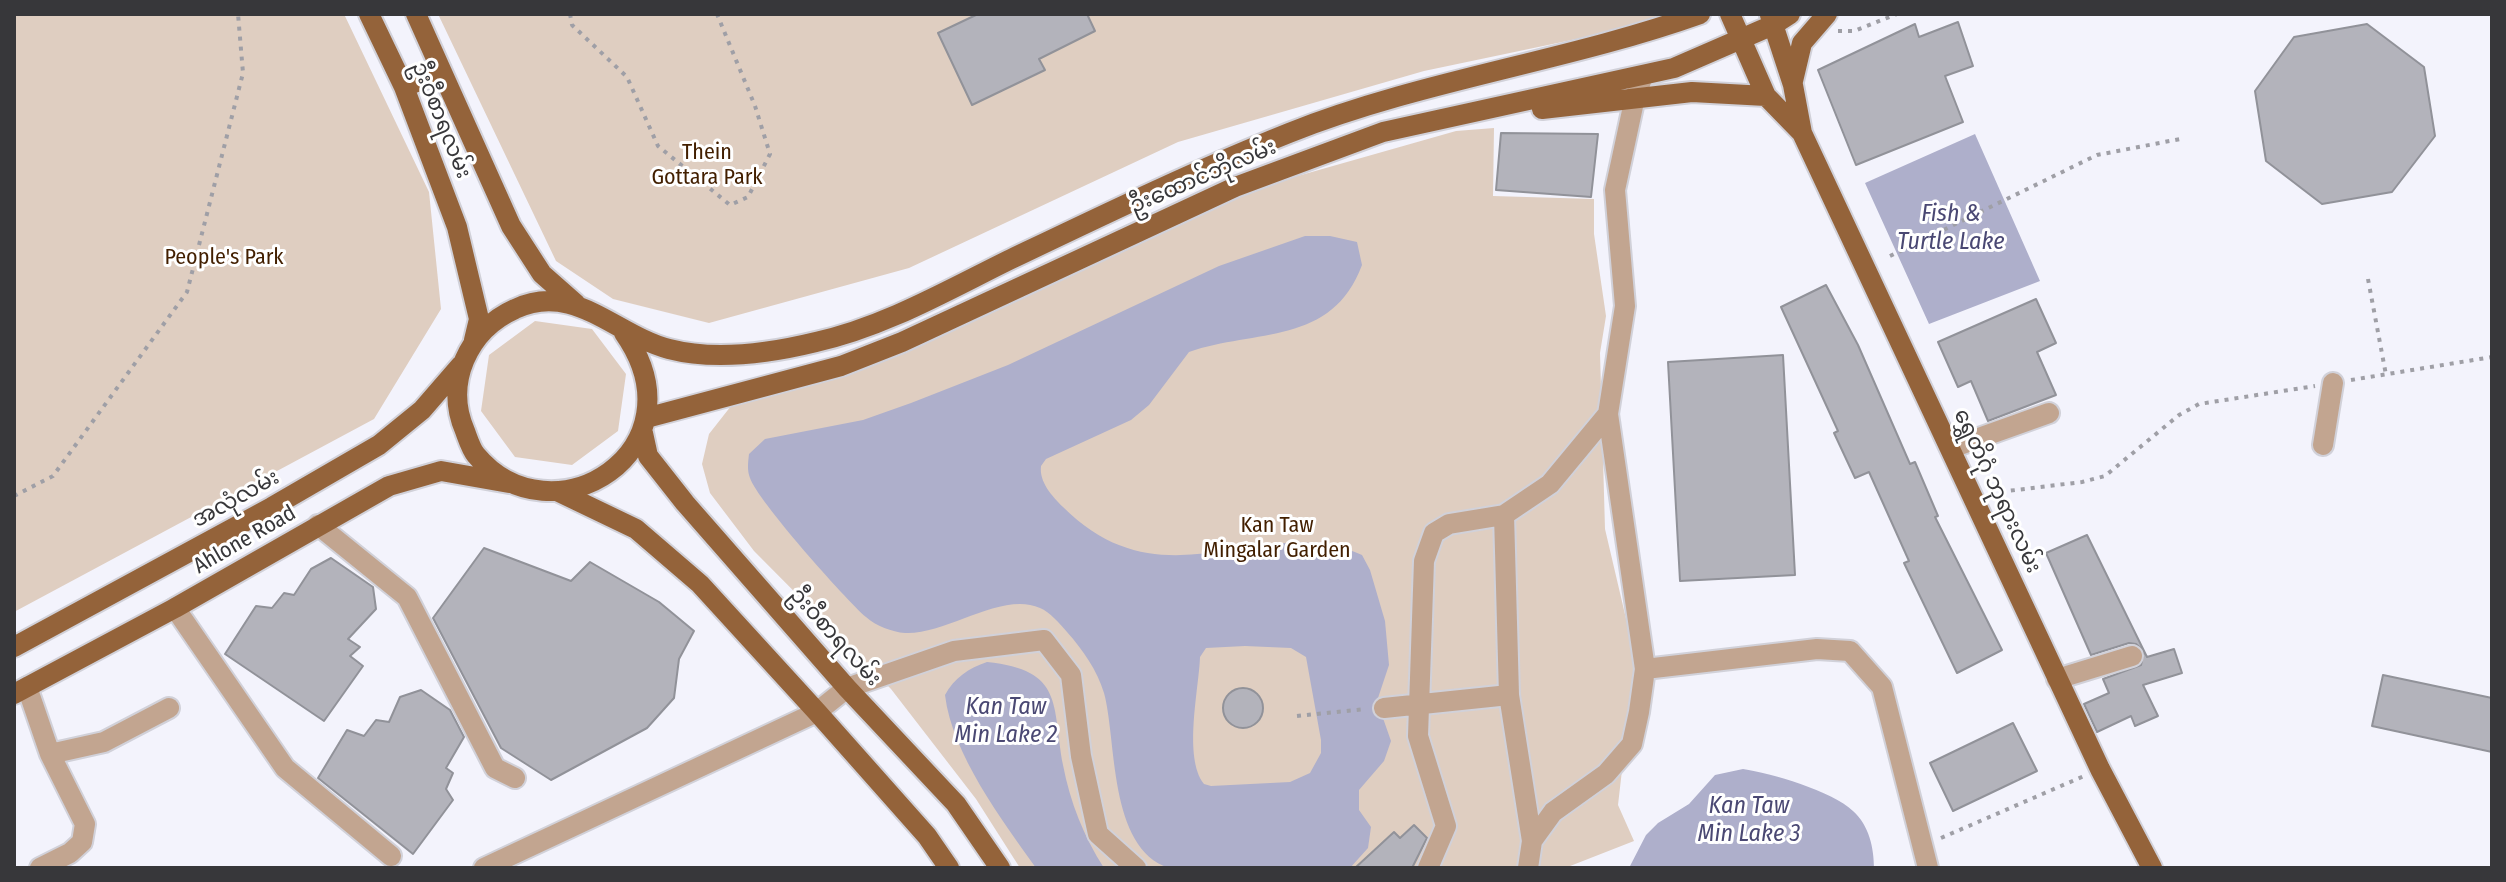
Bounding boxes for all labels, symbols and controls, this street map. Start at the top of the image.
street label: ဦးဝီစာရလမ်း [405,57,477,183]
street label: ဦးထောင်ဘိုလမ်း [1126,134,1280,220]
park label: Thein Gottara Park [651,140,763,192]
water label: Fish & Turtle Lake [1897,200,2005,256]
park label: People's Park [164,245,284,271]
street label: ရွှေတိဂုံ ဘုရားလမ်း [1947,405,2047,577]
street label: အလုံလမ်း [188,464,284,534]
street label: Ahlone Road [189,500,301,580]
park label: Kan Taw Mingalar Garden [1203,513,1351,564]
street label: ဦးဝီစာရလမ်း [784,582,886,692]
water label: Kan Taw Min Lake 2 [955,693,1057,749]
water label: Kan Taw Min Lake 3 [1697,792,1801,848]

